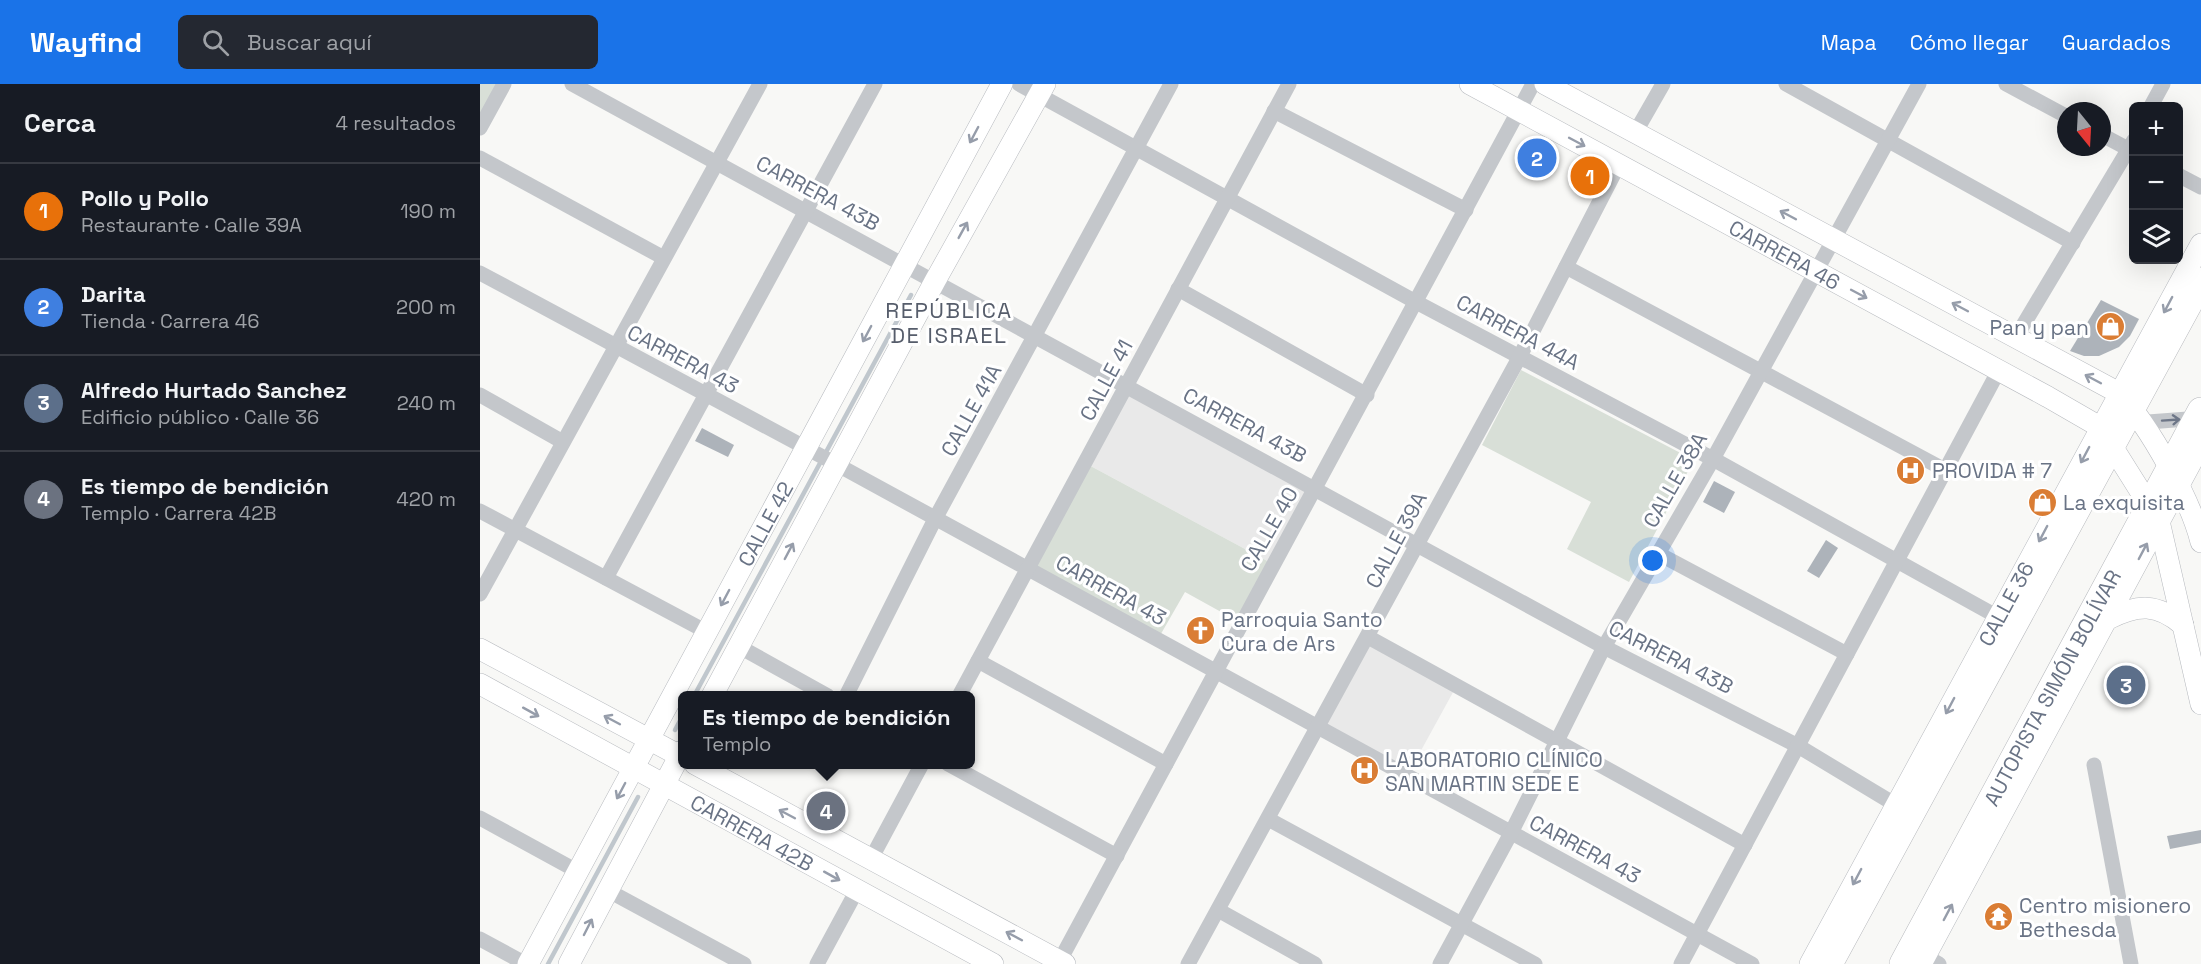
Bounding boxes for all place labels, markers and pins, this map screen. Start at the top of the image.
pin: 2 [1518,136,1556,181]
pin: 1 [1570,154,1610,199]
shop icon: Pan y pan [2094,311,2126,343]
place label: Pan y pan [1990,314,2089,341]
hospital icon: PROVIDA # 7 [1895,454,1927,486]
place label: PROVIDA # 7 [1932,457,2052,484]
shop icon: La exquisita [2026,486,2058,518]
place label: La exquisita [2063,489,2185,516]
place label: Parroquia Santo Cura de Ars [1221,606,1383,657]
church icon: Parroquia Santo Cura de Ars [1184,615,1216,647]
pin: 3 [2106,662,2146,708]
place label: LABORATORIO CLÍNICO SAN MARTIN SEDE E [1385,746,1603,797]
hospital icon: LABORATORIO CLÍNICO SAN MARTIN SEDE E [1348,755,1380,787]
pin: 4 [806,788,846,834]
place label: Centro misionero Bethesda [2019,892,2191,943]
temple icon: Centro misionero Bethesda [1982,901,2014,933]

